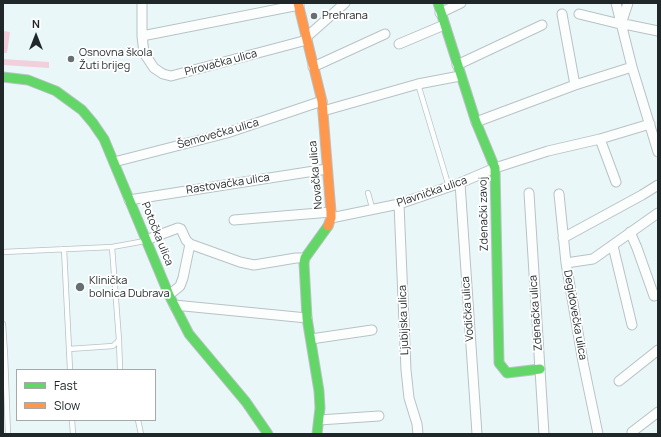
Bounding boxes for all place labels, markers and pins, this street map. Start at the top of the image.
place label: Prehrana [322,9,368,23]
marker: Prehrana [309,11,319,21]
place label: Osnovna škola Žuti brijeg [79,46,152,72]
marker: Osnovna škola Žuti brijeg [66,54,76,64]
place label: Klinička bolnica Dubrava [89,274,169,300]
marker: Klinička bolnica Dubrava [74,281,86,293]

